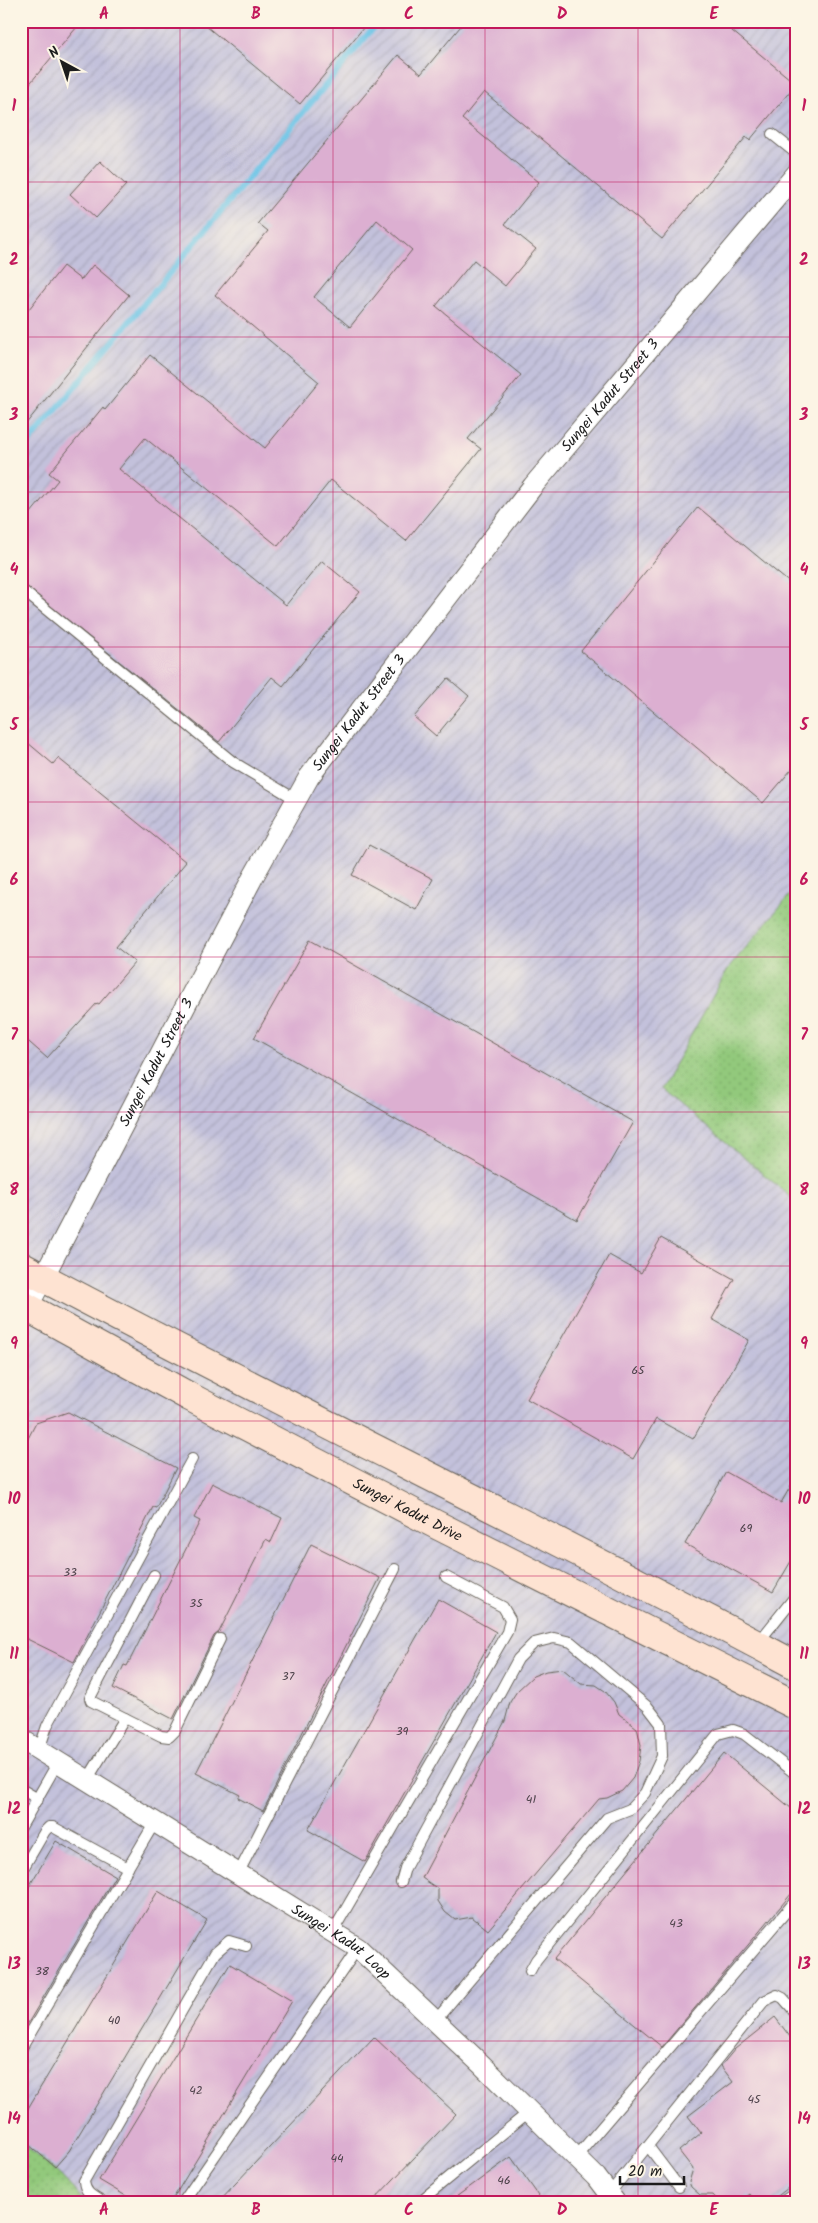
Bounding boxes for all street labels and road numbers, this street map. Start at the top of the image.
street label: Sungei Kadut Street 3 [556,333,666,458]
street label: Sungei Kadut Street 3 [307,649,412,777]
street label: Sungei Kadut Street 3 [113,994,201,1131]
street label: Sungei Kadut Drive [348,1472,466,1549]
street label: Sungei Kadut Loop [286,1898,396,1986]

